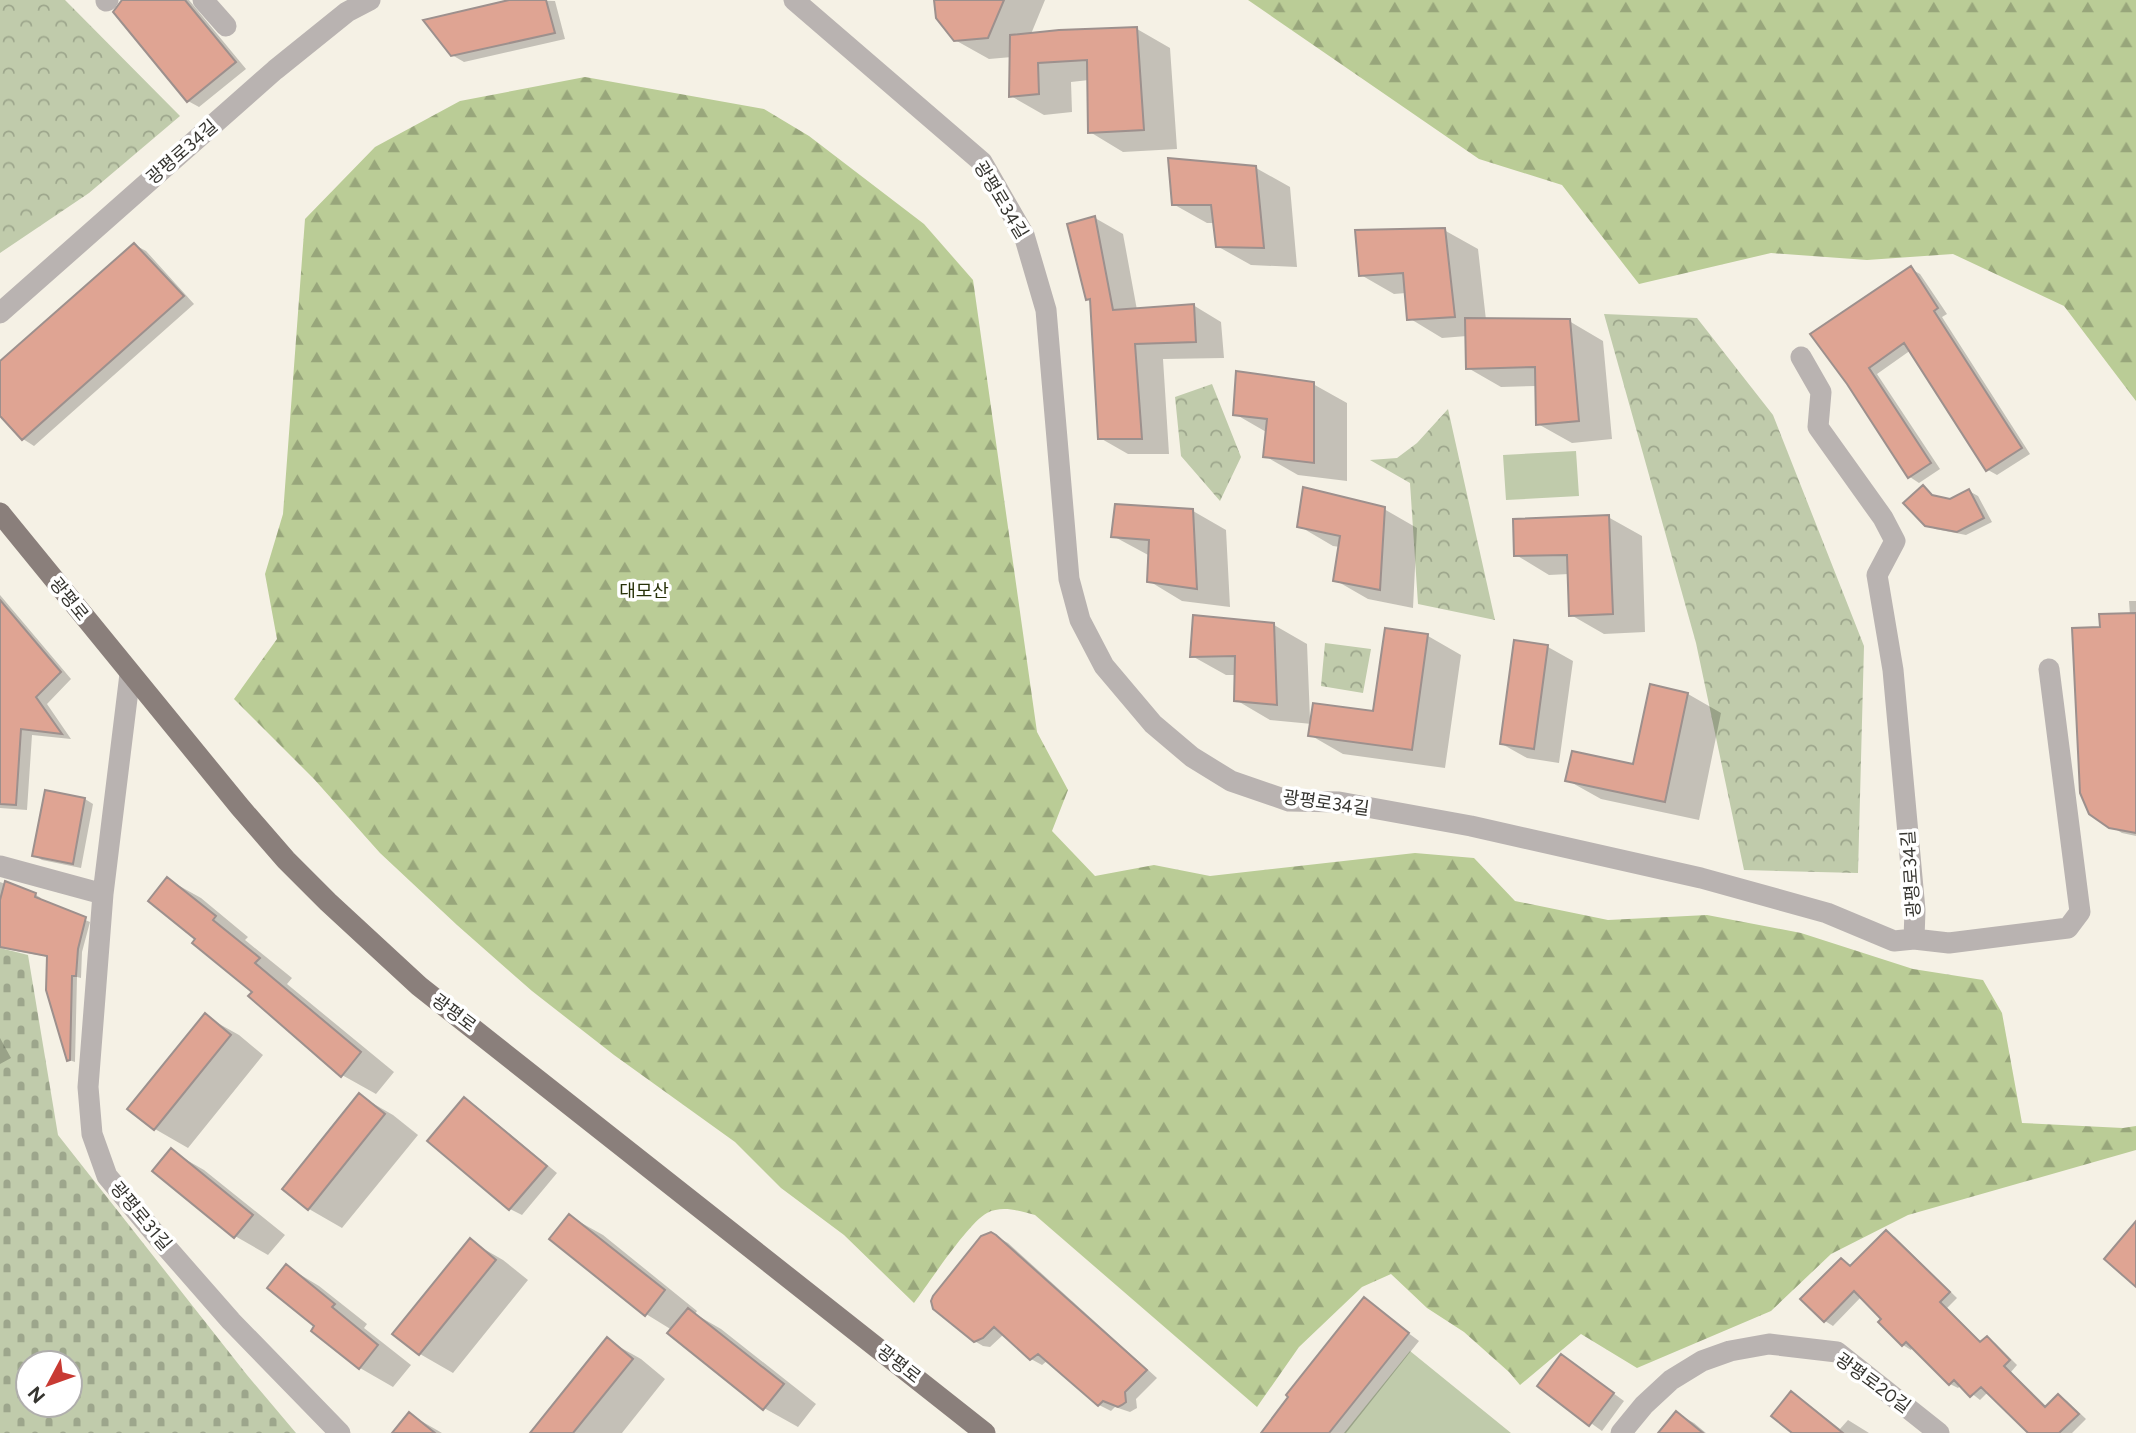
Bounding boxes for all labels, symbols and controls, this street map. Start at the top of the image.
street label: 광평로34길 [142,115,222,189]
street label: 광평로34길 [969,157,1033,243]
street label: 광평로 [45,573,93,625]
park label: 대모산 [619,580,669,602]
street label: 광평로34길 [1281,786,1371,820]
street label: 광평로34길 [1897,830,1925,918]
street label: 광평로 [428,989,480,1037]
street label: 광평로31길 [106,1177,176,1255]
street label: 광평로 [873,1340,925,1388]
street label: 광평로20길 [1831,1348,1915,1418]
north arrow [14,1349,84,1419]
text: N [23,1382,50,1408]

